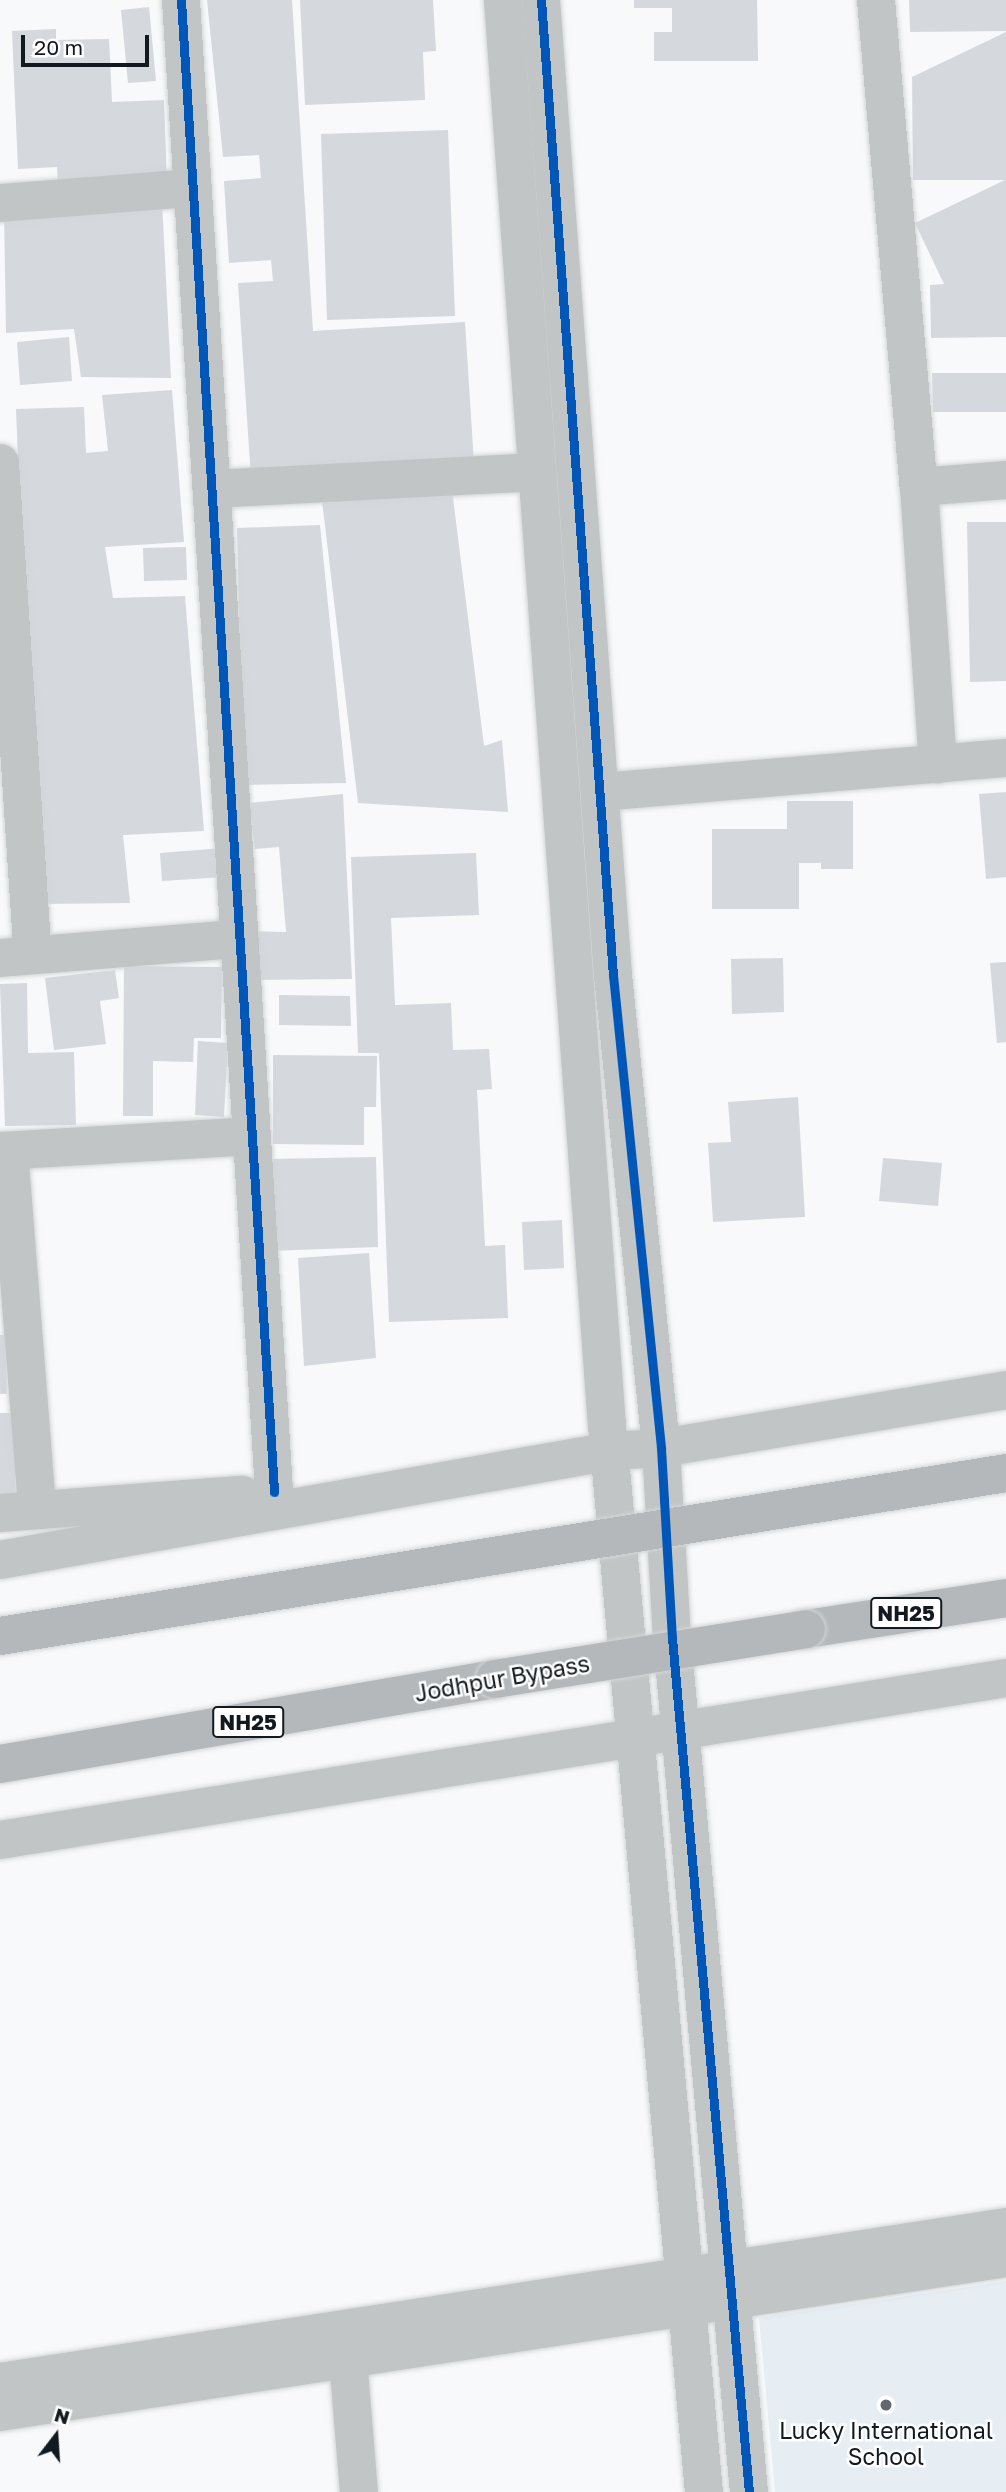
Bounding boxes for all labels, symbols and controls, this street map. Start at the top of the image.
scale bar [24,21,152,65]
text: 20 m [34,34,83,60]
road number: NH25 [869,1596,943,1630]
street label: Jodhpur Bypass [412,1649,592,1707]
road number: NH25 [211,1704,285,1740]
marker: Lucky International School [878,2397,894,2413]
north arrow [21,2401,91,2471]
text: N [52,2402,73,2429]
place label: Lucky International School [779,2416,993,2470]

